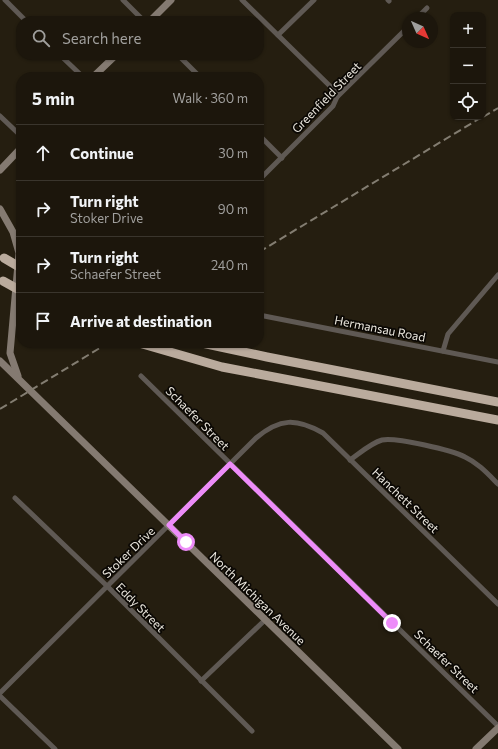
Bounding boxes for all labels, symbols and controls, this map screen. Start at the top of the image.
north arrow [402,12,438,48]
map controls [450,12,486,120]
button: + [450,12,486,48]
search box [16,16,264,60]
icon: search [30,27,52,49]
text: Search here [62,29,141,47]
button: − [450,48,486,84]
street label: Greenfield Street [289,59,363,135]
button: locate [450,84,486,120]
text: 5 min [32,88,75,109]
text: Walk · 360 m [173,90,248,106]
icon: ahead [32,142,54,164]
text: Continue [70,144,134,162]
text: 30 m [218,145,248,161]
text: Turn right [70,192,139,210]
icon: right [32,198,54,220]
text: 90 m [218,201,248,217]
text: Stoker Drive [70,210,143,226]
text: Turn right [70,248,139,266]
icon: right [32,254,54,276]
text: 240 m [211,257,248,273]
text: Schaefer Street [70,266,161,282]
icon: arrive [32,310,54,332]
text: Arrive at destination [70,312,212,330]
street label: Hermansau Road [333,312,427,344]
street label: Schaefer Street [163,383,233,453]
street label: Hanchett Street [370,465,442,535]
street label: Stoker Drive [99,523,157,581]
route start [177,533,195,551]
street label: North Michigan Avenue [207,549,309,647]
street label: Eddy Street [114,580,168,634]
route end [383,614,401,632]
street label: Schaefer Street [412,627,482,695]

